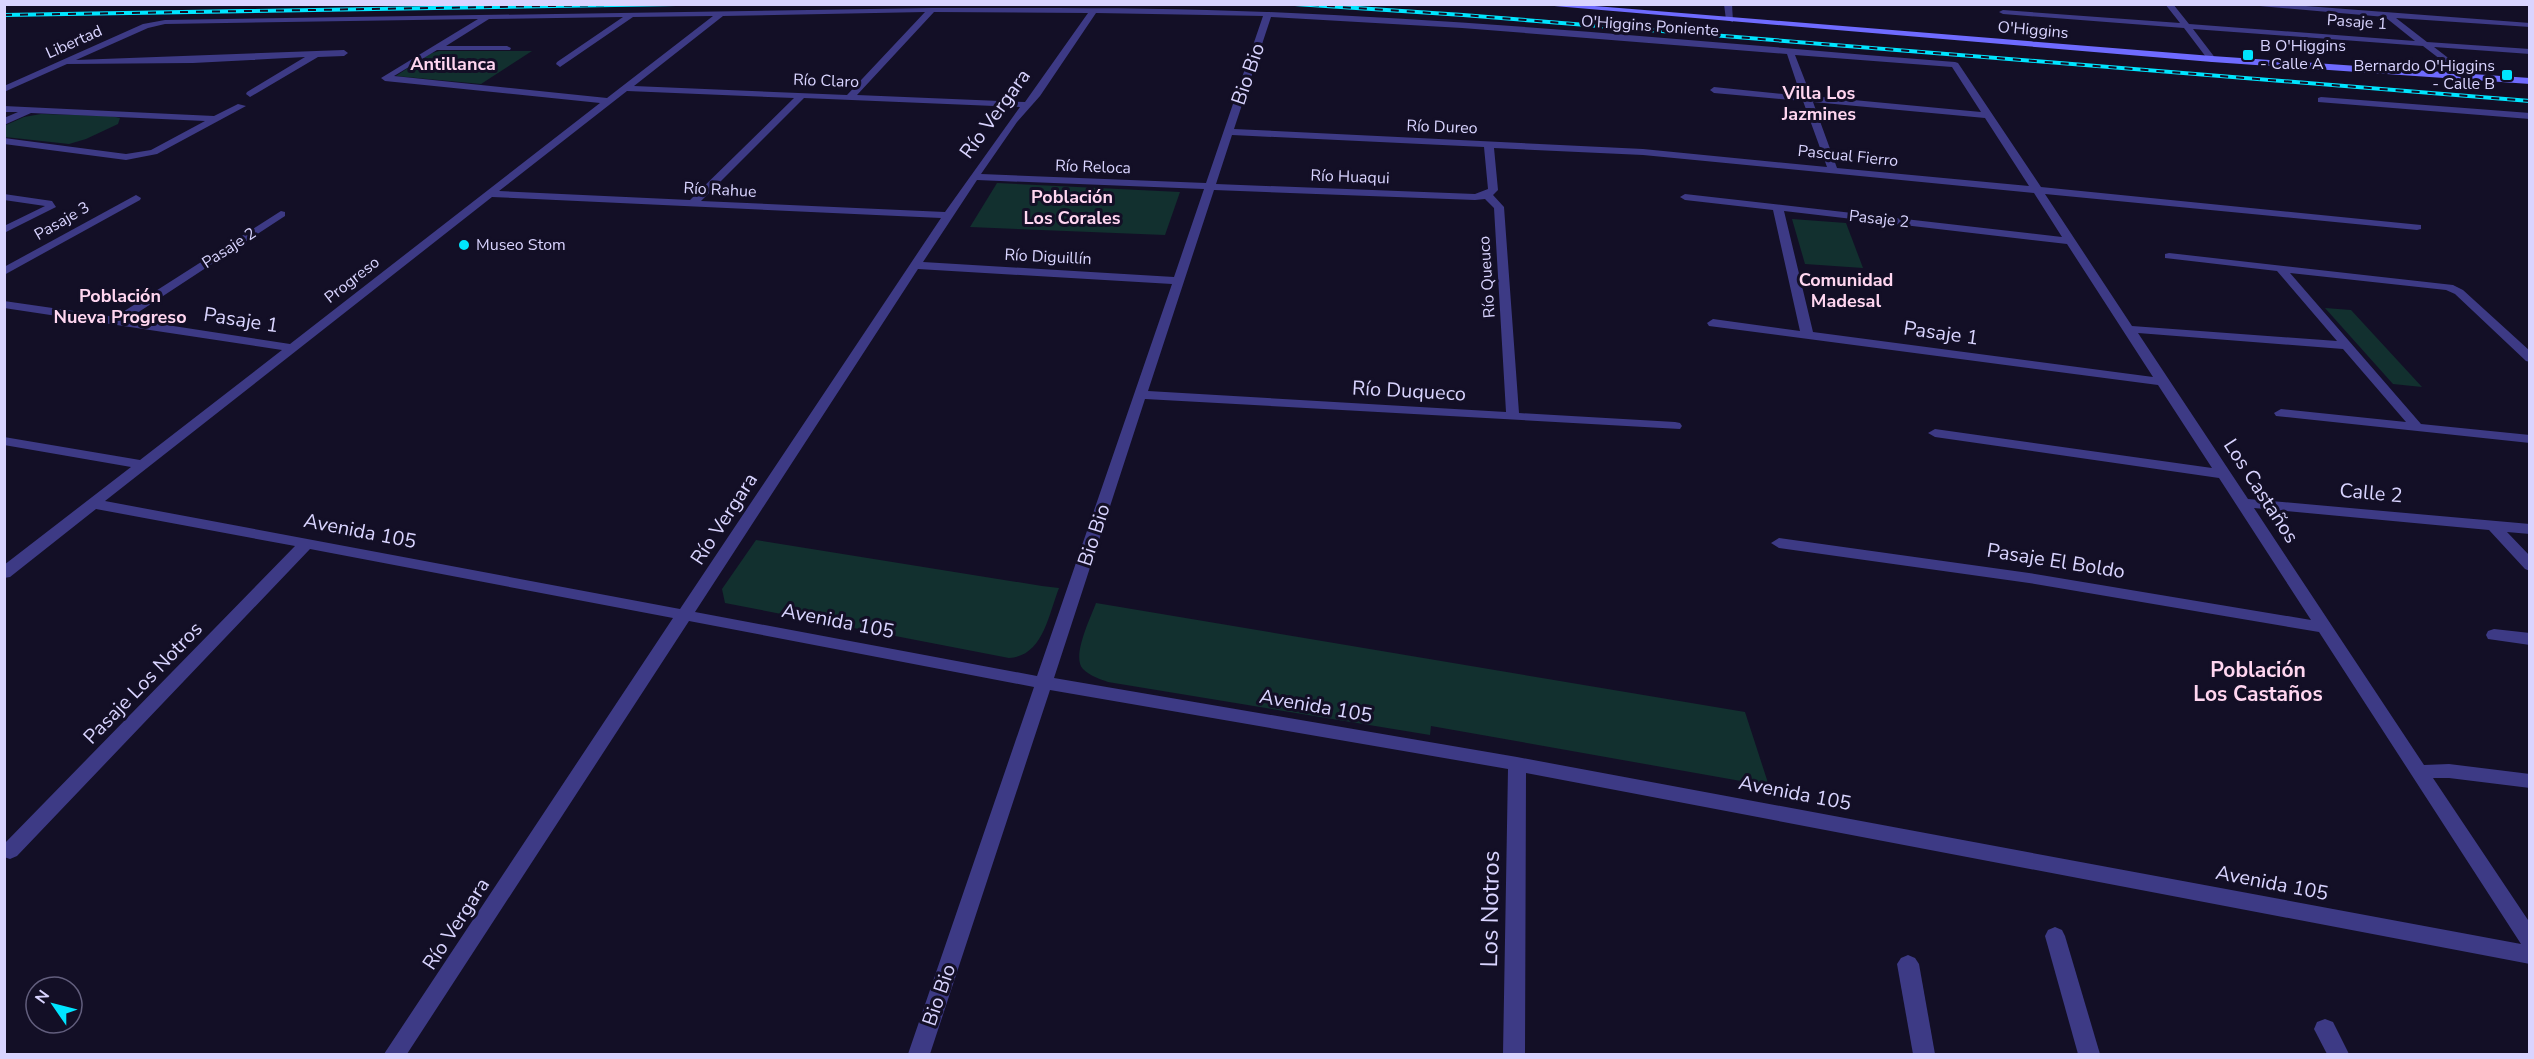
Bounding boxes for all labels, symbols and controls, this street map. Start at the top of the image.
street label: Pasaje 1 [2326,9,2388,35]
street label: O'Higgins Poniente [1580,10,1720,42]
street label: O'Higgins [1997,16,2069,44]
street label: Libertad [42,20,106,64]
place label: B O'Higgins - Calle A [2260,35,2346,75]
street label: Bio Bio [1225,39,1271,109]
marker: B O'Higgins - Calle A [2241,48,2255,62]
district label: Antillanca [410,52,496,76]
place label: Bernardo O'Higgins - Calle B [2353,55,2495,95]
street label: Río Vergara [953,64,1037,164]
marker: Bernardo O'Higgins - Calle B [2500,68,2514,82]
street label: Río Claro [793,69,859,93]
district label: Villa Los Jazmines [1781,81,1856,126]
street label: Río Dureo [1406,115,1478,139]
street label: Pascual Fierro [1797,140,1899,172]
street label: Río Reloca [1055,155,1131,179]
street label: Río Huaqui [1310,165,1390,189]
street label: Río Rahue [683,177,757,203]
district label: Población Los Corales [1023,185,1121,230]
street label: Pasaje 3 [30,196,94,246]
street label: Pasaje 2 [1848,205,1910,233]
street label: Pasaje 2 [198,222,260,274]
place label: Museo Stom [476,234,566,256]
street label: Río Queuco [1473,235,1501,319]
marker: Museo Stom [457,238,471,252]
street label: Río Diguillín [1004,244,1092,270]
street label: Progreso [320,251,384,309]
district label: Comunidad Madesal [1799,268,1893,313]
district label: Población Nueva Progreso [53,284,187,329]
street label: Pasaje 1 [202,301,280,339]
street label: Pasaje 1 [1902,314,1980,352]
street label: Río Duqueco [1351,375,1467,407]
street label: Los Castaños [2217,433,2305,549]
street label: Río Vergara [684,468,764,570]
street label: Calle 2 [2338,477,2404,509]
street label: Bio Bio [1071,501,1117,569]
street label: Avenida 105 [301,507,419,555]
street label: Pasaje El Boldo [1985,537,2127,585]
street label: Avenida 105 [779,597,897,645]
street label: Pasaje Los Notros [77,616,209,750]
district label: Población Los Castaños [2193,656,2323,708]
street label: Avenida 105 [1257,683,1375,729]
street label: Avenida 105 [1736,769,1854,817]
street label: Los Notros [1473,850,1507,968]
street label: Avenida 105 [2213,859,2331,907]
street label: Río Vergara [416,873,496,975]
street label: Bio Bio [916,960,962,1030]
north arrow [24,975,84,1035]
text: N [30,986,55,1008]

